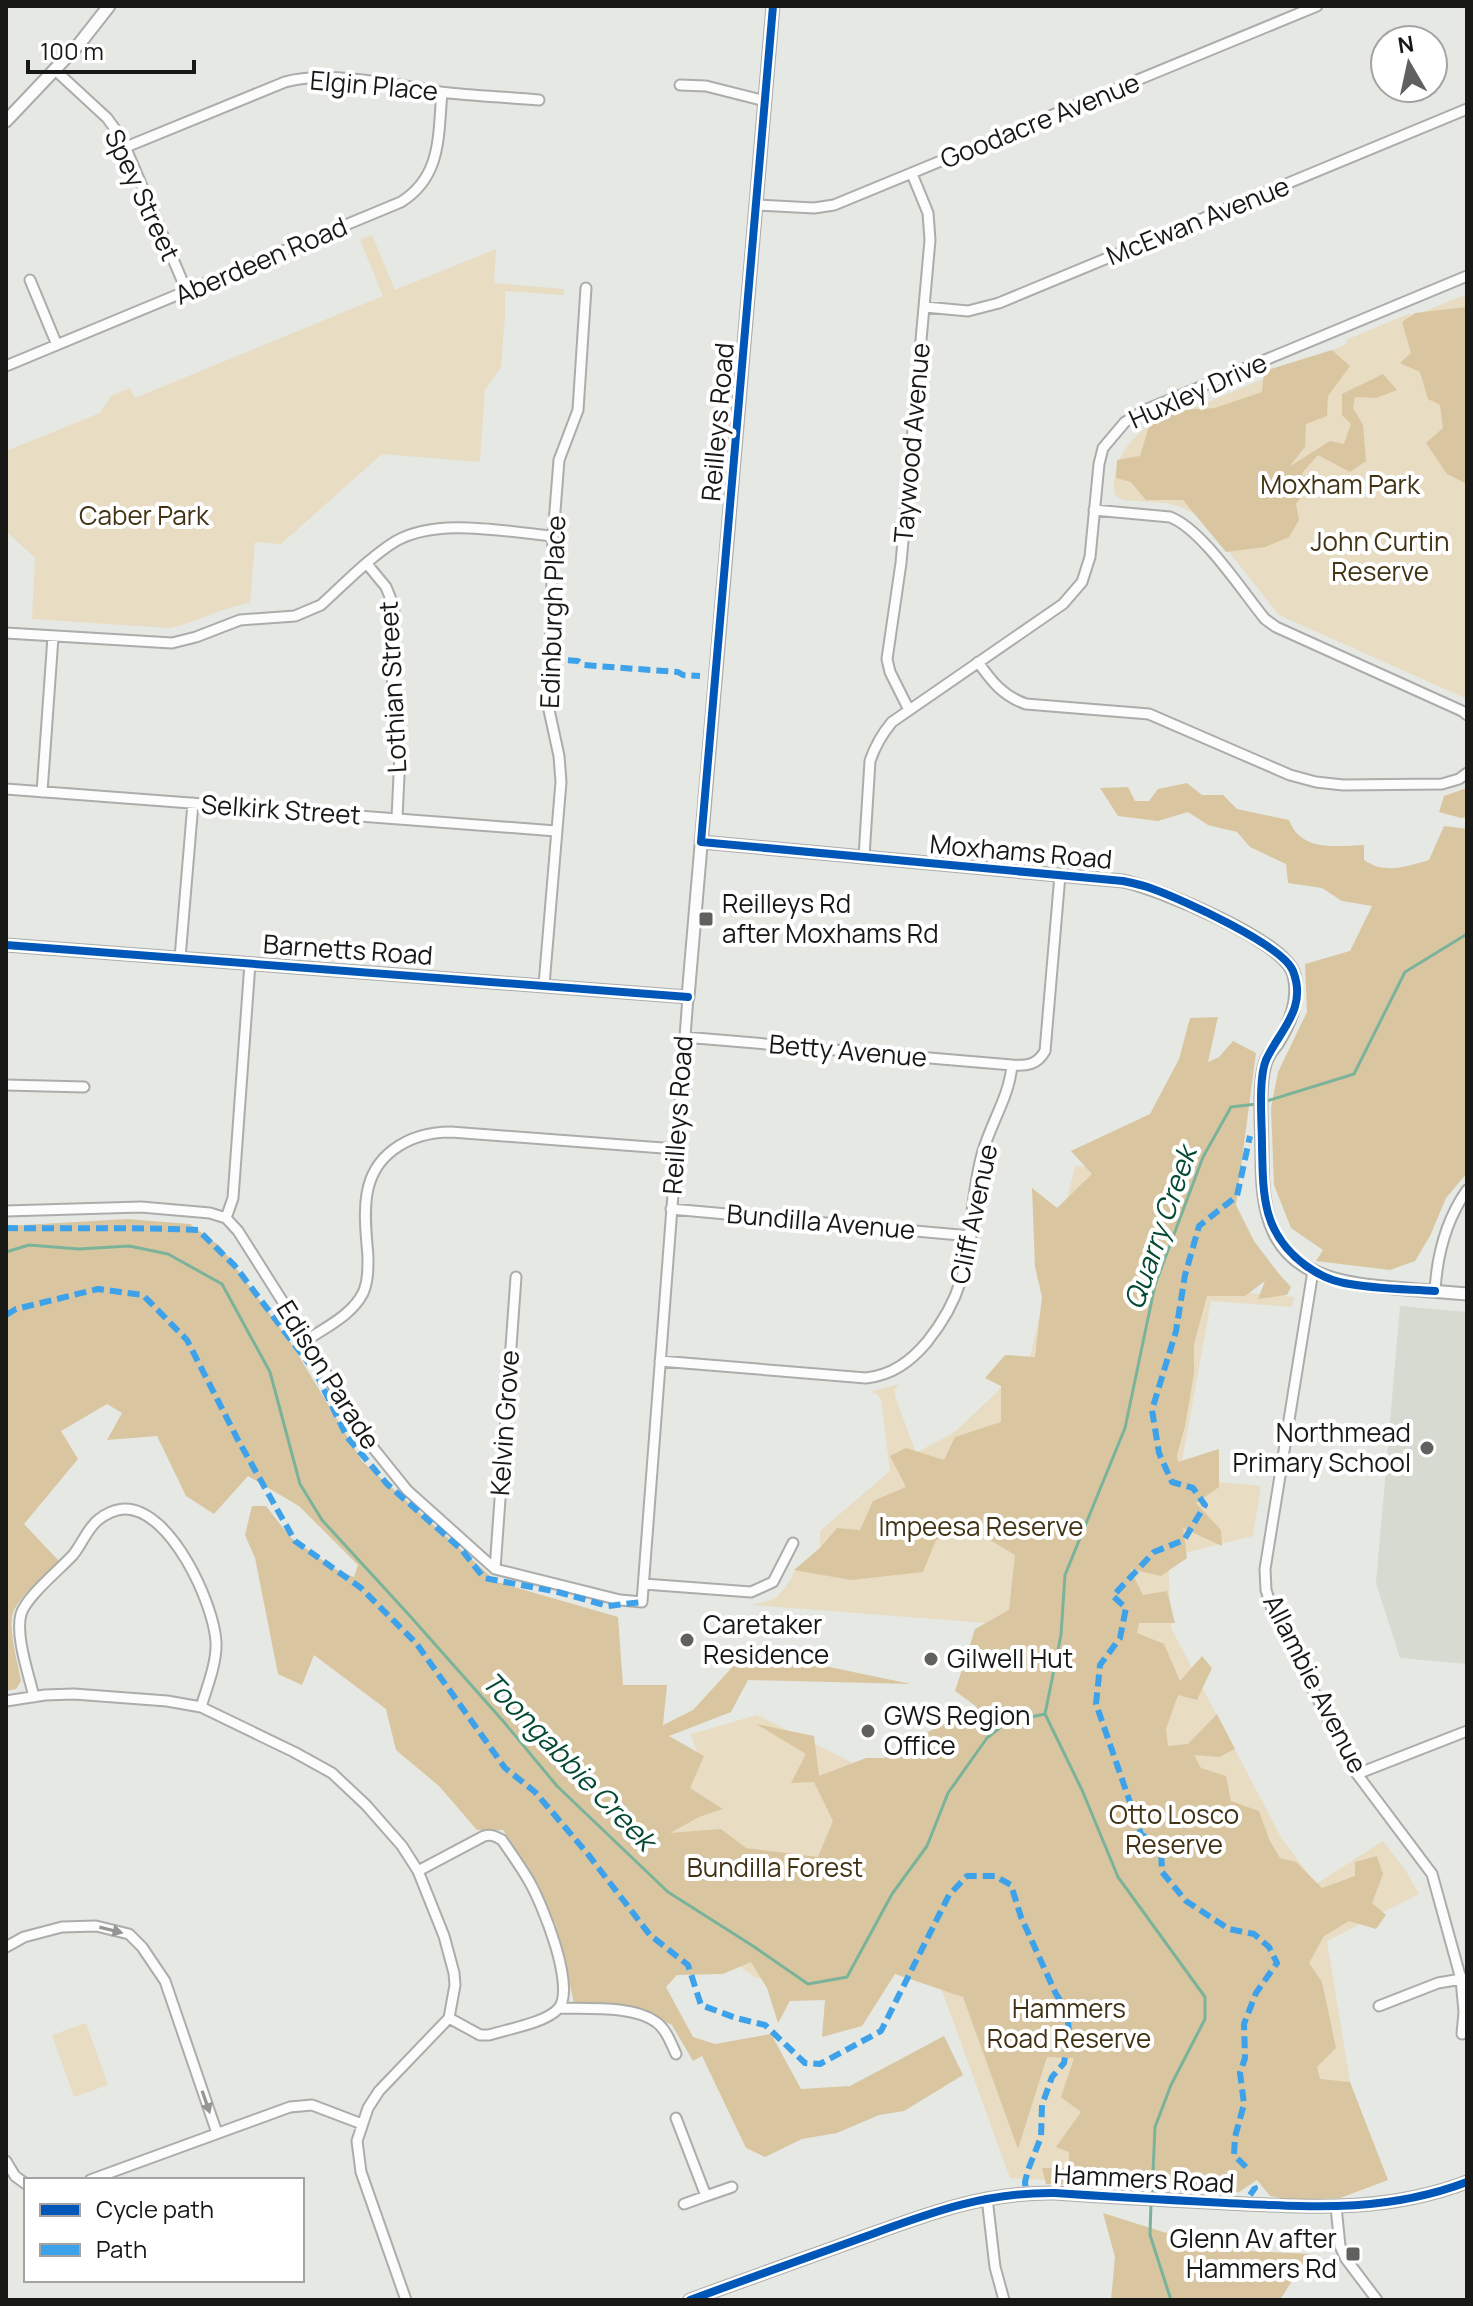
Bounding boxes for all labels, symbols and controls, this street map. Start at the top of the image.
scale bar [28,24,194,74]
north arrow [1369,24,1449,104]
text: N [1396,28,1416,60]
text: 100 m [40,34,104,67]
street label: Elgin Place [309,61,440,109]
street label: Goodacre Avenue [935,64,1145,176]
street label: Spey Street [97,123,189,266]
street label: McEwan Avenue [1101,167,1294,273]
street label: Aberdeen Road [169,208,352,313]
street label: Reilleys Road [692,341,742,503]
street label: Taywood Avenue [884,341,938,545]
street label: Huxley Drive [1123,344,1272,437]
park label: Moxham Park [1260,466,1421,502]
park label: Caber Park [79,497,210,533]
street label: Edinburgh Place [531,515,573,709]
park label: John Curtin Reserve [1311,523,1449,589]
street label: Lothian Street [370,600,414,774]
street label: Selkirk Street [200,785,362,833]
street label: Moxhams Road [928,825,1114,877]
place label: Reilleys Rd after Moxhams Rd [722,885,939,951]
marker: Reilleys Rd after Moxhams Rd [697,910,715,928]
street label: Barnetts Road [262,925,434,973]
street label: Betty Avenue [768,1025,929,1075]
street label: Reilleys Road [654,1034,701,1195]
water label: Quarry Creek [1114,1138,1206,1314]
street label: Cliff Avenue [941,1141,1005,1287]
street label: Bundilla Avenue [725,1195,917,1247]
street label: Edison Parade [269,1293,389,1456]
street label: Kelvin Grove [481,1349,527,1497]
place label: Northmead Primary School [1233,1414,1411,1480]
marker: Northmead Primary School [1418,1439,1436,1457]
park label: Impeesa Reserve [879,1508,1083,1544]
street label: Allambie Avenue [1255,1588,1376,1779]
place label: Caretaker Residence [703,1606,829,1672]
marker: Caretaker Residence [678,1631,696,1649]
place label: Gilwell Hut [947,1640,1073,1676]
marker: Gilwell Hut [922,1650,940,1668]
water label: Toongabbie Creek [475,1663,668,1861]
place label: GWS Region Office [884,1697,1030,1763]
marker: GWS Region Office [859,1722,877,1740]
park label: Otto Losco Reserve [1109,1796,1239,1862]
park label: Bundilla Forest [687,1849,863,1885]
one-way arrow [99,1924,124,1936]
park label: Hammers Road Reserve [987,1990,1151,2056]
one-way arrow [200,2090,212,2114]
street label: Hammers Road [1053,2155,1235,2201]
legend [24,2178,304,2282]
text: Cycle path [96,2192,214,2225]
place label: Glenn Av after Hammers Rd [1170,2220,1337,2286]
text: Path [96,2232,147,2265]
marker: Glenn Av after Hammers Rd [1344,2245,1362,2263]

